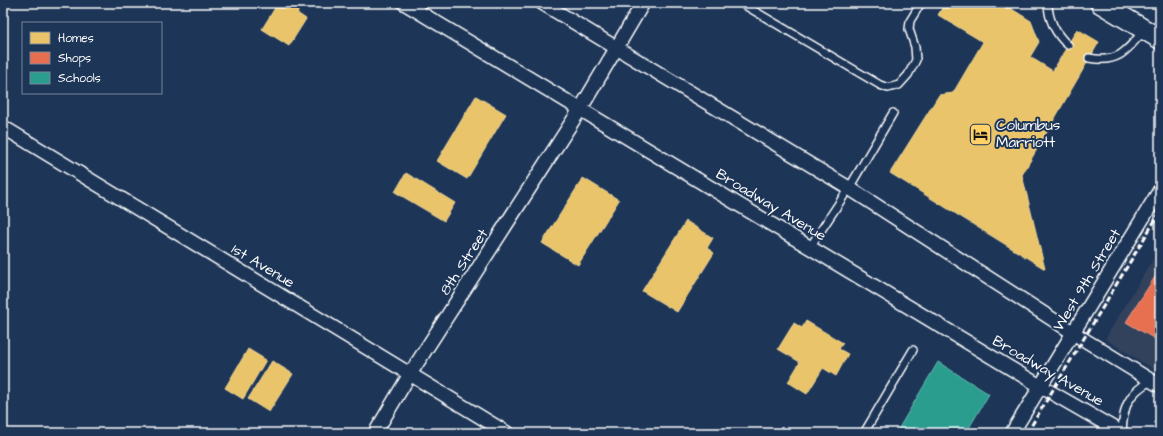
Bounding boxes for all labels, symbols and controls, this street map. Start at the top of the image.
legend [22,22,162,94]
text: Homes [58,30,94,47]
text: Shops [58,50,91,67]
text: Schools [58,70,101,87]
place label: Columbus Marriott [996,115,1061,153]
hotel icon: Columbus Marriott [967,121,993,147]
street label: Broadway Avenue [711,164,830,247]
street label: 8th Street [435,225,493,299]
street label: West 9th Street [1048,225,1126,335]
street label: 1st Avenue [227,239,299,293]
street label: Broadway Avenue [988,331,1108,412]

